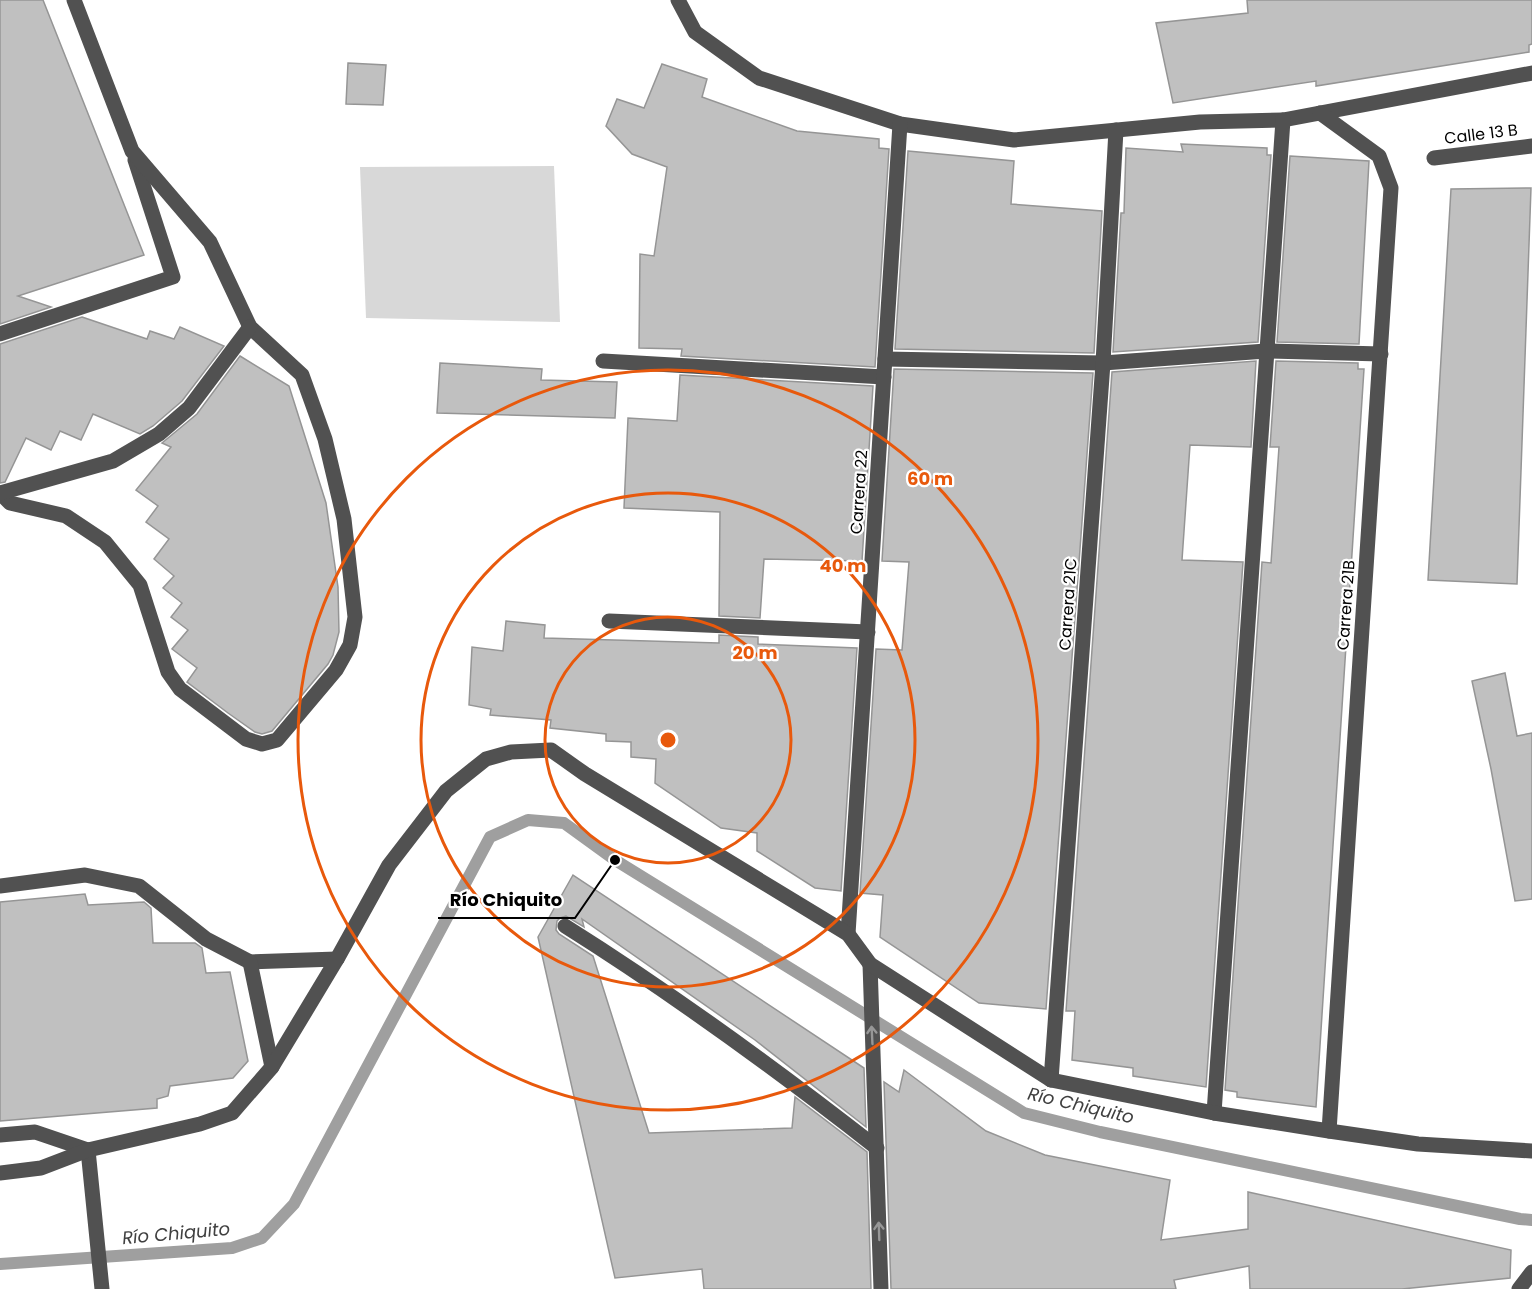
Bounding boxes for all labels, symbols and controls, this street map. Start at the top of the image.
street label: Calle 13 B [1443,118,1519,150]
street label: Carrera 22 [845,449,873,535]
text: 60 m [907,466,953,491]
text: 40 m [820,553,866,578]
street label: Carrera 21C [1053,557,1083,651]
street label: Carrera 21B [1331,559,1361,651]
text: 20 m [733,640,777,665]
centre of rings [658,730,678,750]
callout: Río Chiquito [438,882,575,918]
text: Río Chiquito [450,887,562,912]
one-way arrow [867,1026,878,1046]
water label: Río Chiquito [1025,1081,1137,1129]
water label: Río Chiquito [121,1216,231,1250]
one-way arrow [873,1221,885,1241]

